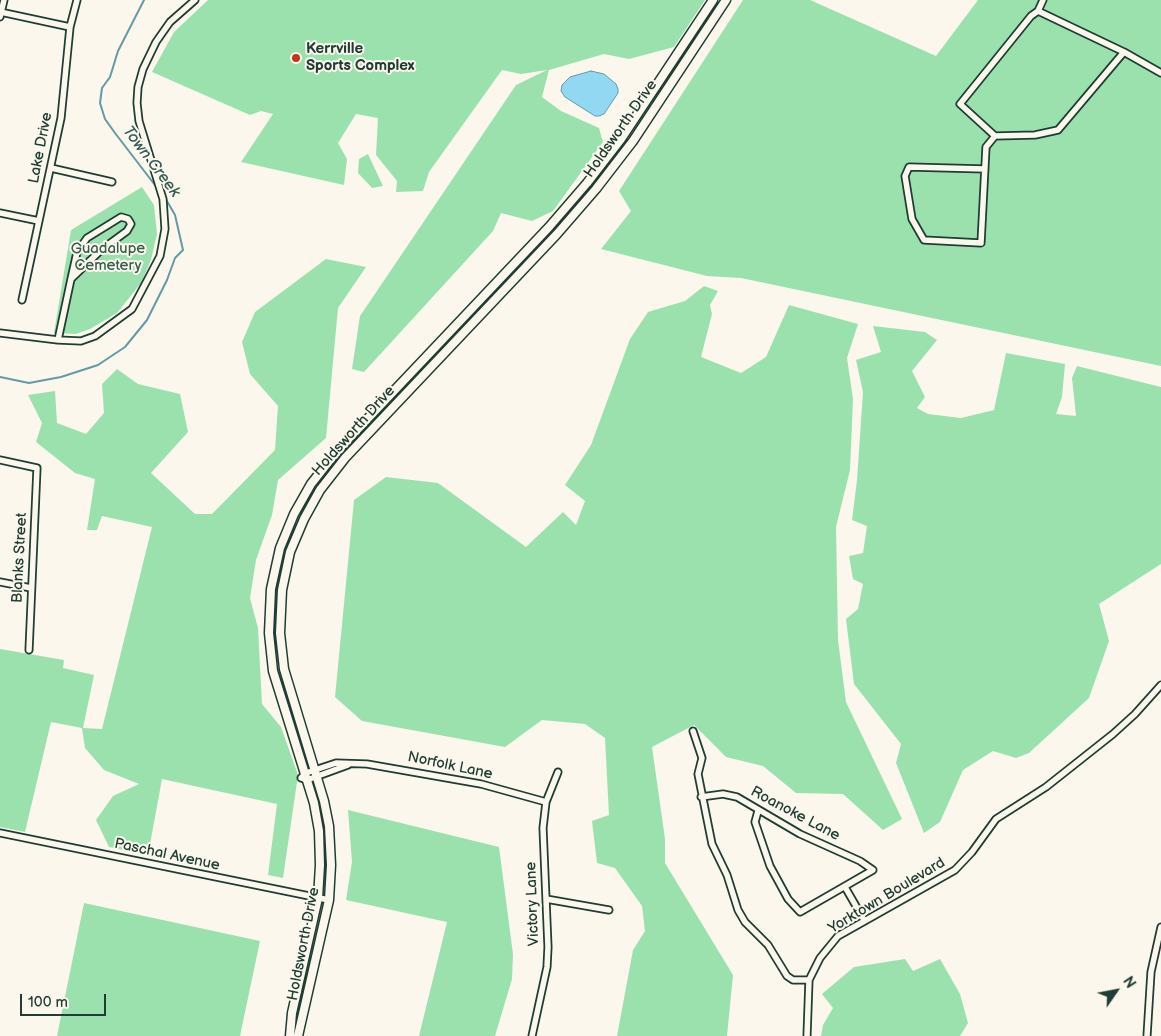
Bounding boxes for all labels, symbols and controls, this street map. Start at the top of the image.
place label: Kerrville Sports Complex [306,40,414,75]
marker: Kerrville Sports Complex [290,52,302,64]
street label: Holdsworth Drive [581,77,661,181]
street label: Lake Drive [25,111,57,185]
water label: Town Creek [118,123,184,201]
park label: Guadalupe Cemetery [71,240,145,275]
street label: Holdsworth Drive [309,382,399,480]
street label: Blanks Street [9,512,31,604]
street label: Norfolk Lane [406,748,494,784]
street label: Roanoke Lane [747,783,843,845]
street label: Paschal Avenue [113,835,221,875]
street label: Yorktown Boulevard [826,854,948,938]
street label: Victory Lane [523,861,543,947]
street label: Holdsworth Drive [284,886,324,1002]
north arrow [1091,966,1141,1016]
text: N [1119,974,1139,992]
scale bar [22,984,109,1016]
text: 100 m [28,993,68,1012]

